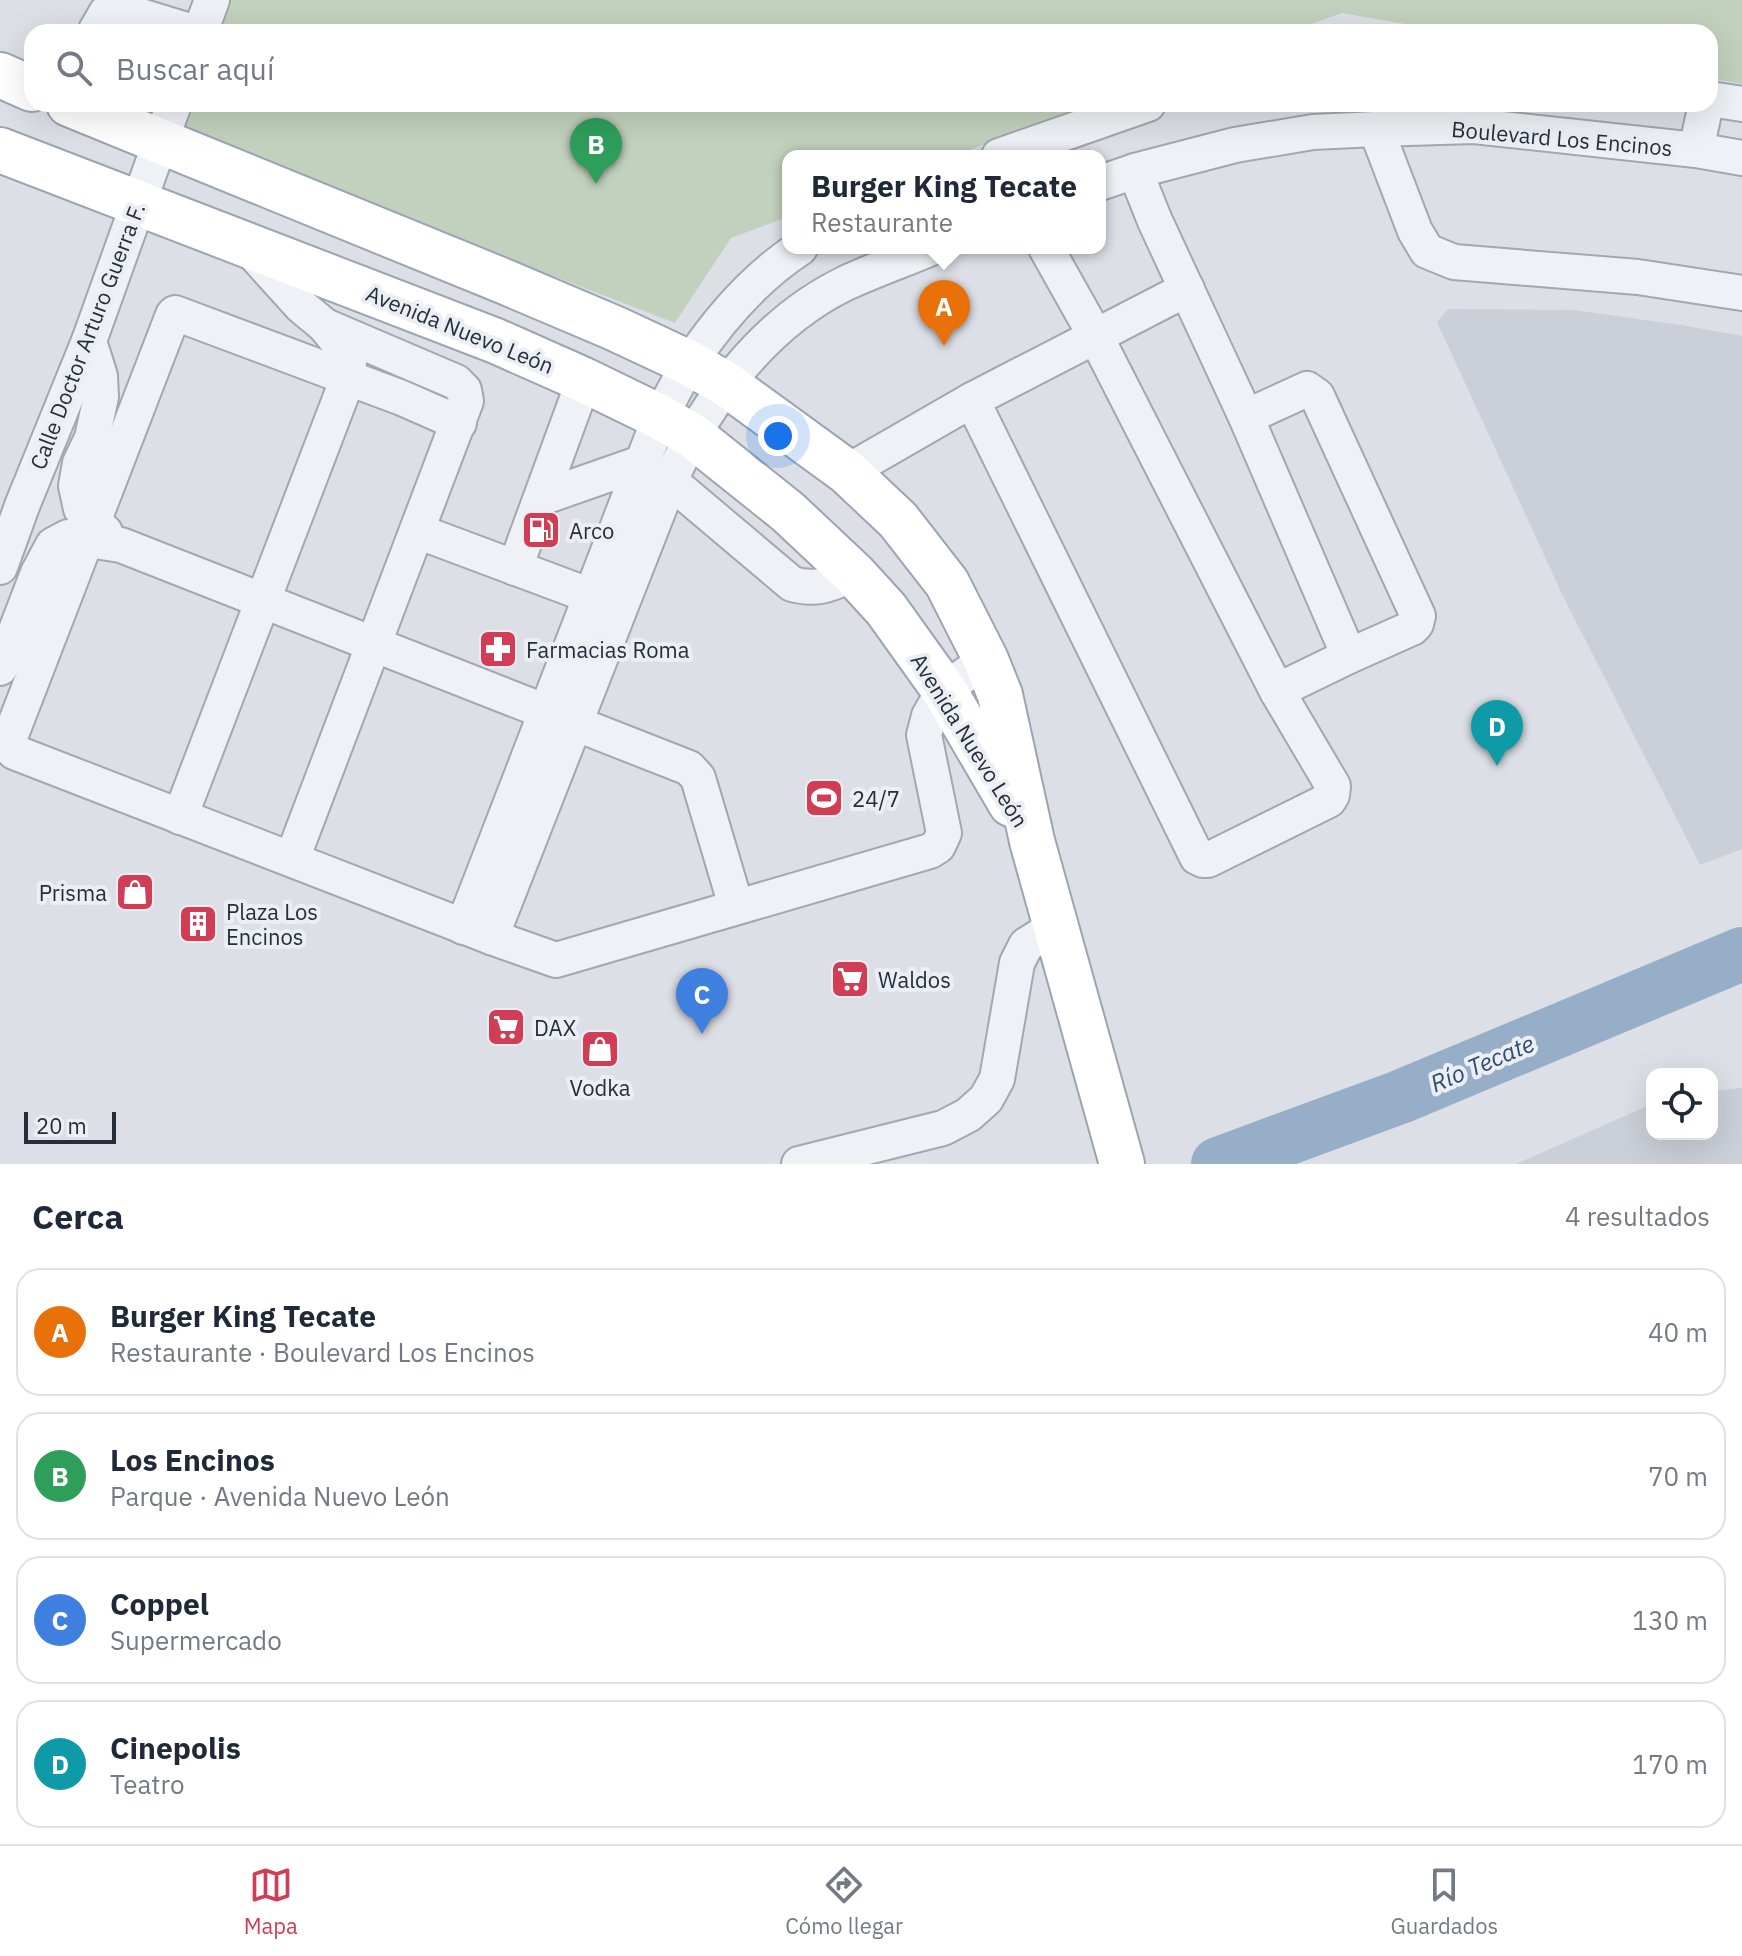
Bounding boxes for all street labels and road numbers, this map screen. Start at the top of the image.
street label: Boulevard Los Encinos [1450,114,1674,162]
street label: Calle Doctor Arturo Guerra F. [23,199,151,473]
street label: Avenida Nuevo León [362,278,558,380]
street label: Avenida Nuevo León [905,648,1035,832]

